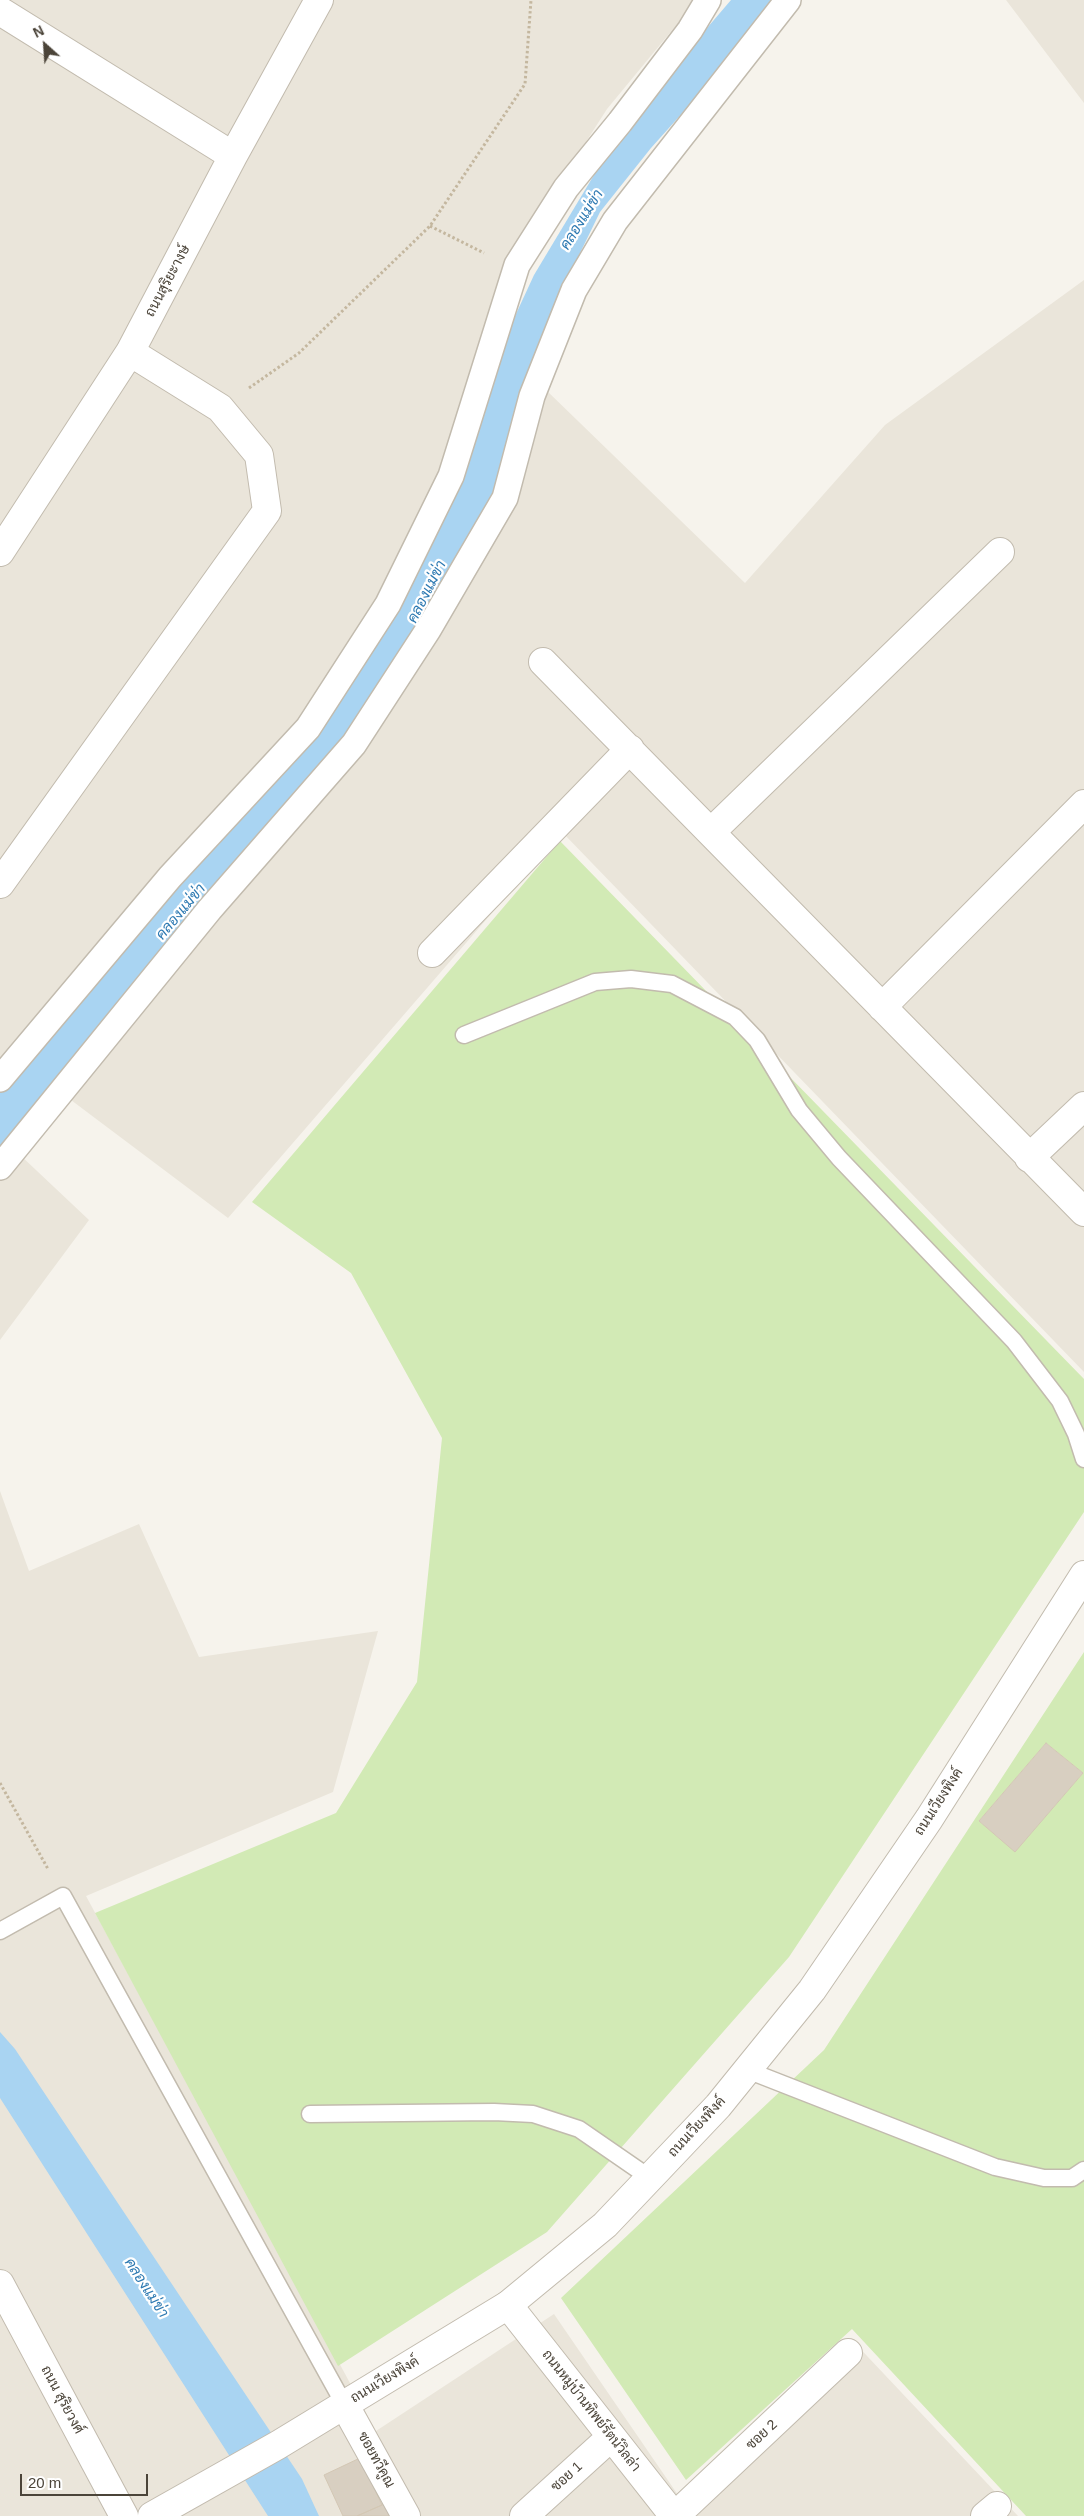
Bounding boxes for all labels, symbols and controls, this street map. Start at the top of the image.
north arrow [20,20,70,70]
text: N [30,22,46,41]
water label: คลองแม่ข่า [556,187,608,253]
street label: ถนนสุริยะางษ์ [142,242,194,320]
water label: คลองแม่ข่า [404,558,450,626]
water label: คลองแม่ข่า [152,880,210,944]
street label: ถนนเวียงพิงค์ [911,1765,967,1839]
street label: ถนนเวียงพิงค์ [665,2093,729,2161]
water label: คลองแม่ข่า [120,2255,172,2321]
street label: ถนนหมู่บ้านทิพย์รัตน์วิลล่า [538,2347,644,2475]
street label: ถนนเวียงพิงค์ [348,2353,422,2407]
street label: ถนน สุริยวงศ์ [37,2363,87,2437]
street label: ซอย 2 [743,2416,781,2454]
street label: ซอยทวีคูณ [354,2429,398,2491]
street label: ซอย 1 [548,2459,586,2495]
scale bar [22,2464,150,2496]
text: 20 m [28,2474,61,2491]

